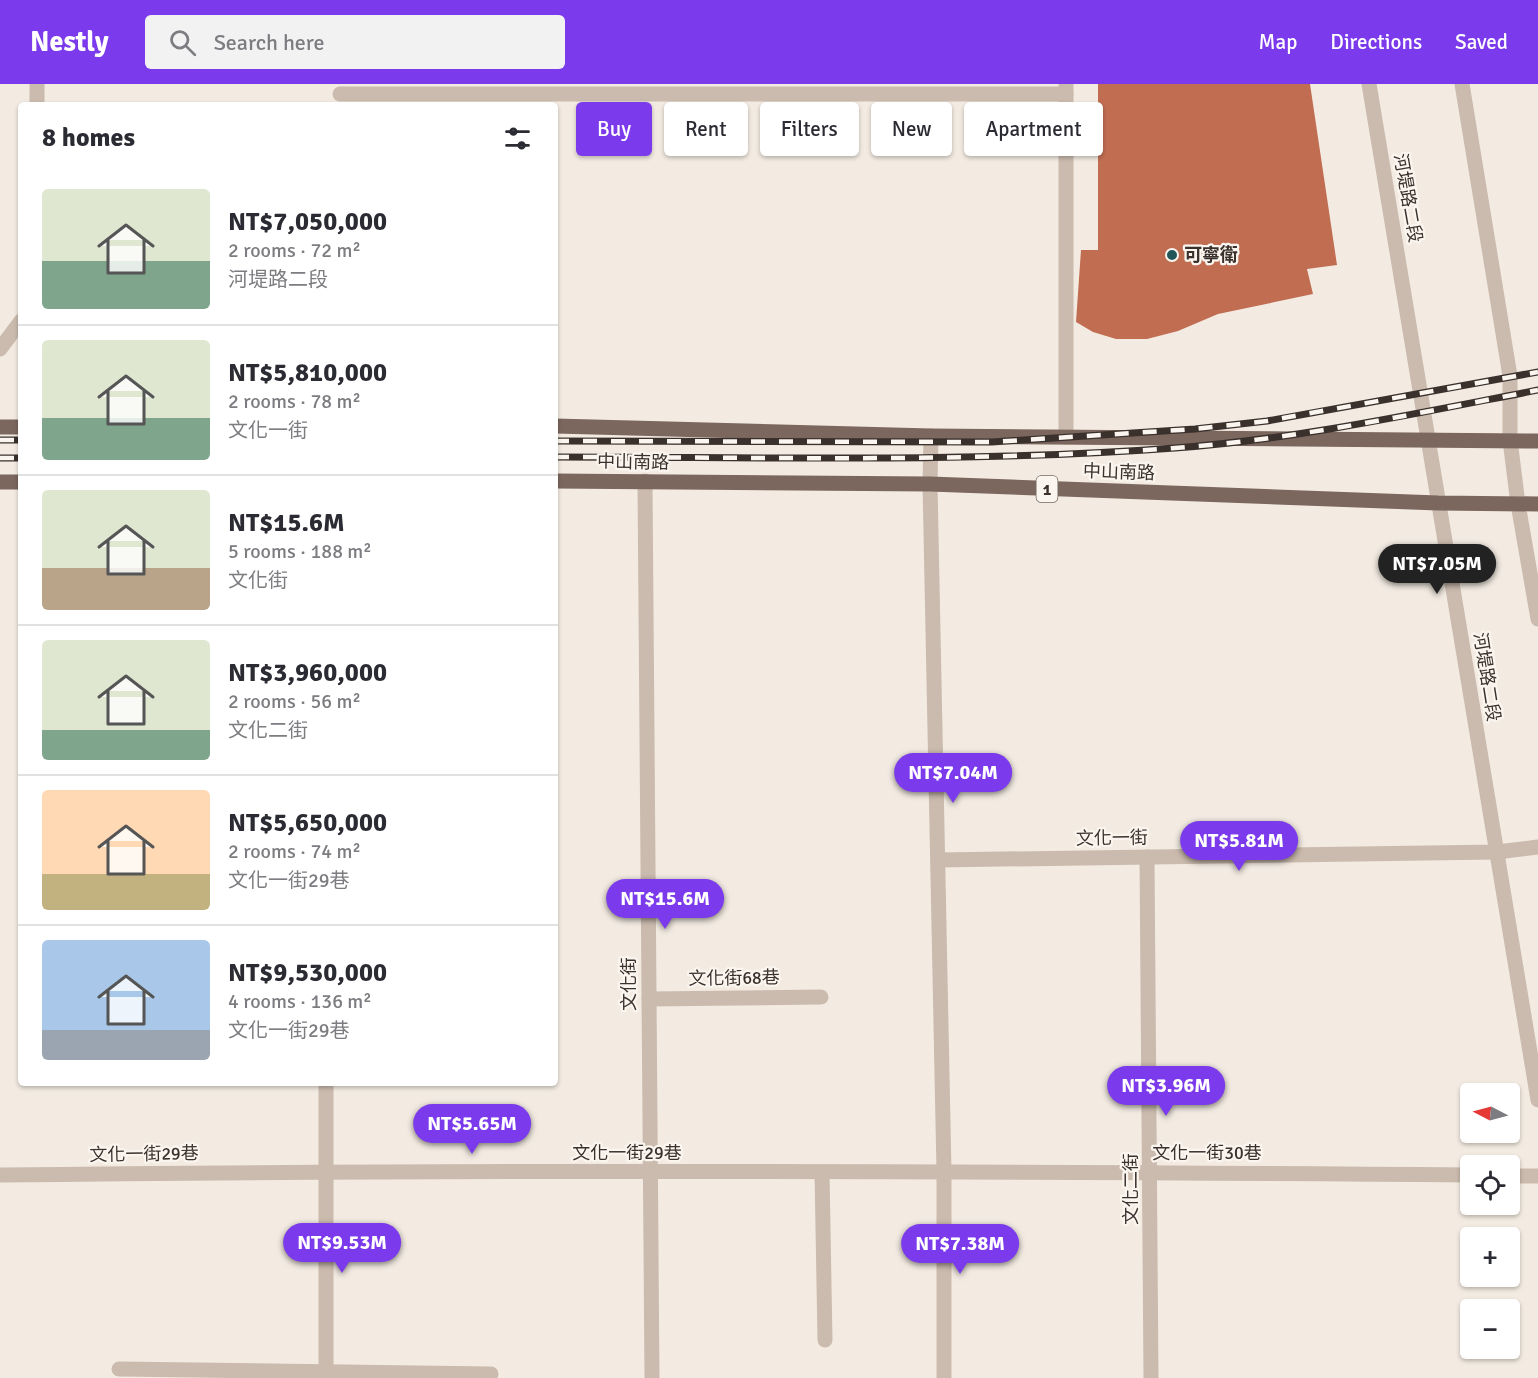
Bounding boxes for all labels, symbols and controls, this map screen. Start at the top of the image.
search box [145,15,565,69]
text: Nestly [30,25,109,59]
icon: search [166,26,199,59]
text: Search here [214,29,325,56]
text: Map [1259,29,1297,55]
text: Directions [1330,29,1422,55]
text: Saved [1455,29,1508,55]
chip: Buy [576,102,652,156]
chip: Rent [664,102,748,156]
chip: Filters [760,102,859,156]
chip: New [871,102,952,156]
chip: Apartment [964,102,1103,156]
text: 8 homes [42,122,135,154]
icon: filters [501,122,534,155]
street label: 河堤路二段 [1389,152,1427,244]
text: NT$7,050,000 [228,206,387,238]
icon: home [90,213,162,285]
text: 2 rooms · 72 m² [228,238,361,263]
place label: 可寧衛 [1184,244,1238,266]
marker: 可寧衛 [1165,248,1179,262]
text: 河堤路二段 [228,267,328,292]
text: NT$5,810,000 [228,357,387,389]
icon: home [90,364,162,436]
text: 2 rooms · 78 m² [228,389,361,414]
text: 文化一街 [228,418,308,443]
street label: 中山南路 [597,450,669,474]
street label: 中山南路 [1083,460,1155,484]
road number: 1 [1036,476,1058,502]
text: NT$15.6M [228,507,345,539]
icon: home [90,514,162,586]
text: 5 rooms · 188 m² [228,539,372,564]
pin: NT$7.05M [1375,544,1499,595]
text: NT$7.05M [1392,551,1482,576]
text: 文化街 [228,568,288,593]
street label: 河堤路二段 [1469,631,1505,723]
text: NT$3,960,000 [228,657,387,689]
icon: home [90,664,162,736]
text: 2 rooms · 56 m² [228,689,361,714]
text: 文化二街 [228,718,308,743]
pin: NT$7.04M [891,753,1015,804]
text: NT$7.04M [908,760,998,785]
text: NT$5,650,000 [228,807,387,839]
icon: home [90,814,162,886]
pin: NT$5.81M [1177,821,1301,872]
street label: 文化一街 [1076,826,1148,850]
text: NT$5.81M [1194,828,1284,853]
text: 2 rooms · 74 m² [228,839,361,864]
text: 文化一街29巷 [228,868,350,893]
pin: NT$15.6M [603,879,727,930]
text: NT$15.6M [620,886,710,911]
text: NT$9,530,000 [228,957,387,989]
street label: 文化街 [618,957,640,1011]
icon: home [90,964,162,1036]
street label: 文化街68巷 [688,966,780,990]
text: 4 rooms · 136 m² [228,989,372,1014]
text: 文化一街29巷 [228,1018,350,1043]
pin: NT$3.96M [1104,1066,1228,1117]
text: NT$3.96M [1121,1073,1211,1098]
north arrow [1460,1083,1520,1143]
map controls [1460,1083,1520,1359]
pin: NT$5.65M [410,1104,534,1155]
text: NT$5.65M [427,1111,517,1136]
street label: 文化一街29巷 [89,1142,199,1166]
street label: 文化一街29巷 [572,1142,682,1164]
street label: 文化一街30巷 [1152,1142,1262,1164]
street label: 文化二街 [1120,1153,1142,1225]
button: locate [1460,1155,1520,1215]
pin: NT$9.53M [280,1223,404,1274]
pin: NT$7.38M [898,1224,1022,1275]
button: + [1460,1227,1520,1287]
text: NT$9.53M [297,1230,387,1255]
text: NT$7.38M [915,1231,1005,1256]
button: − [1460,1299,1520,1359]

